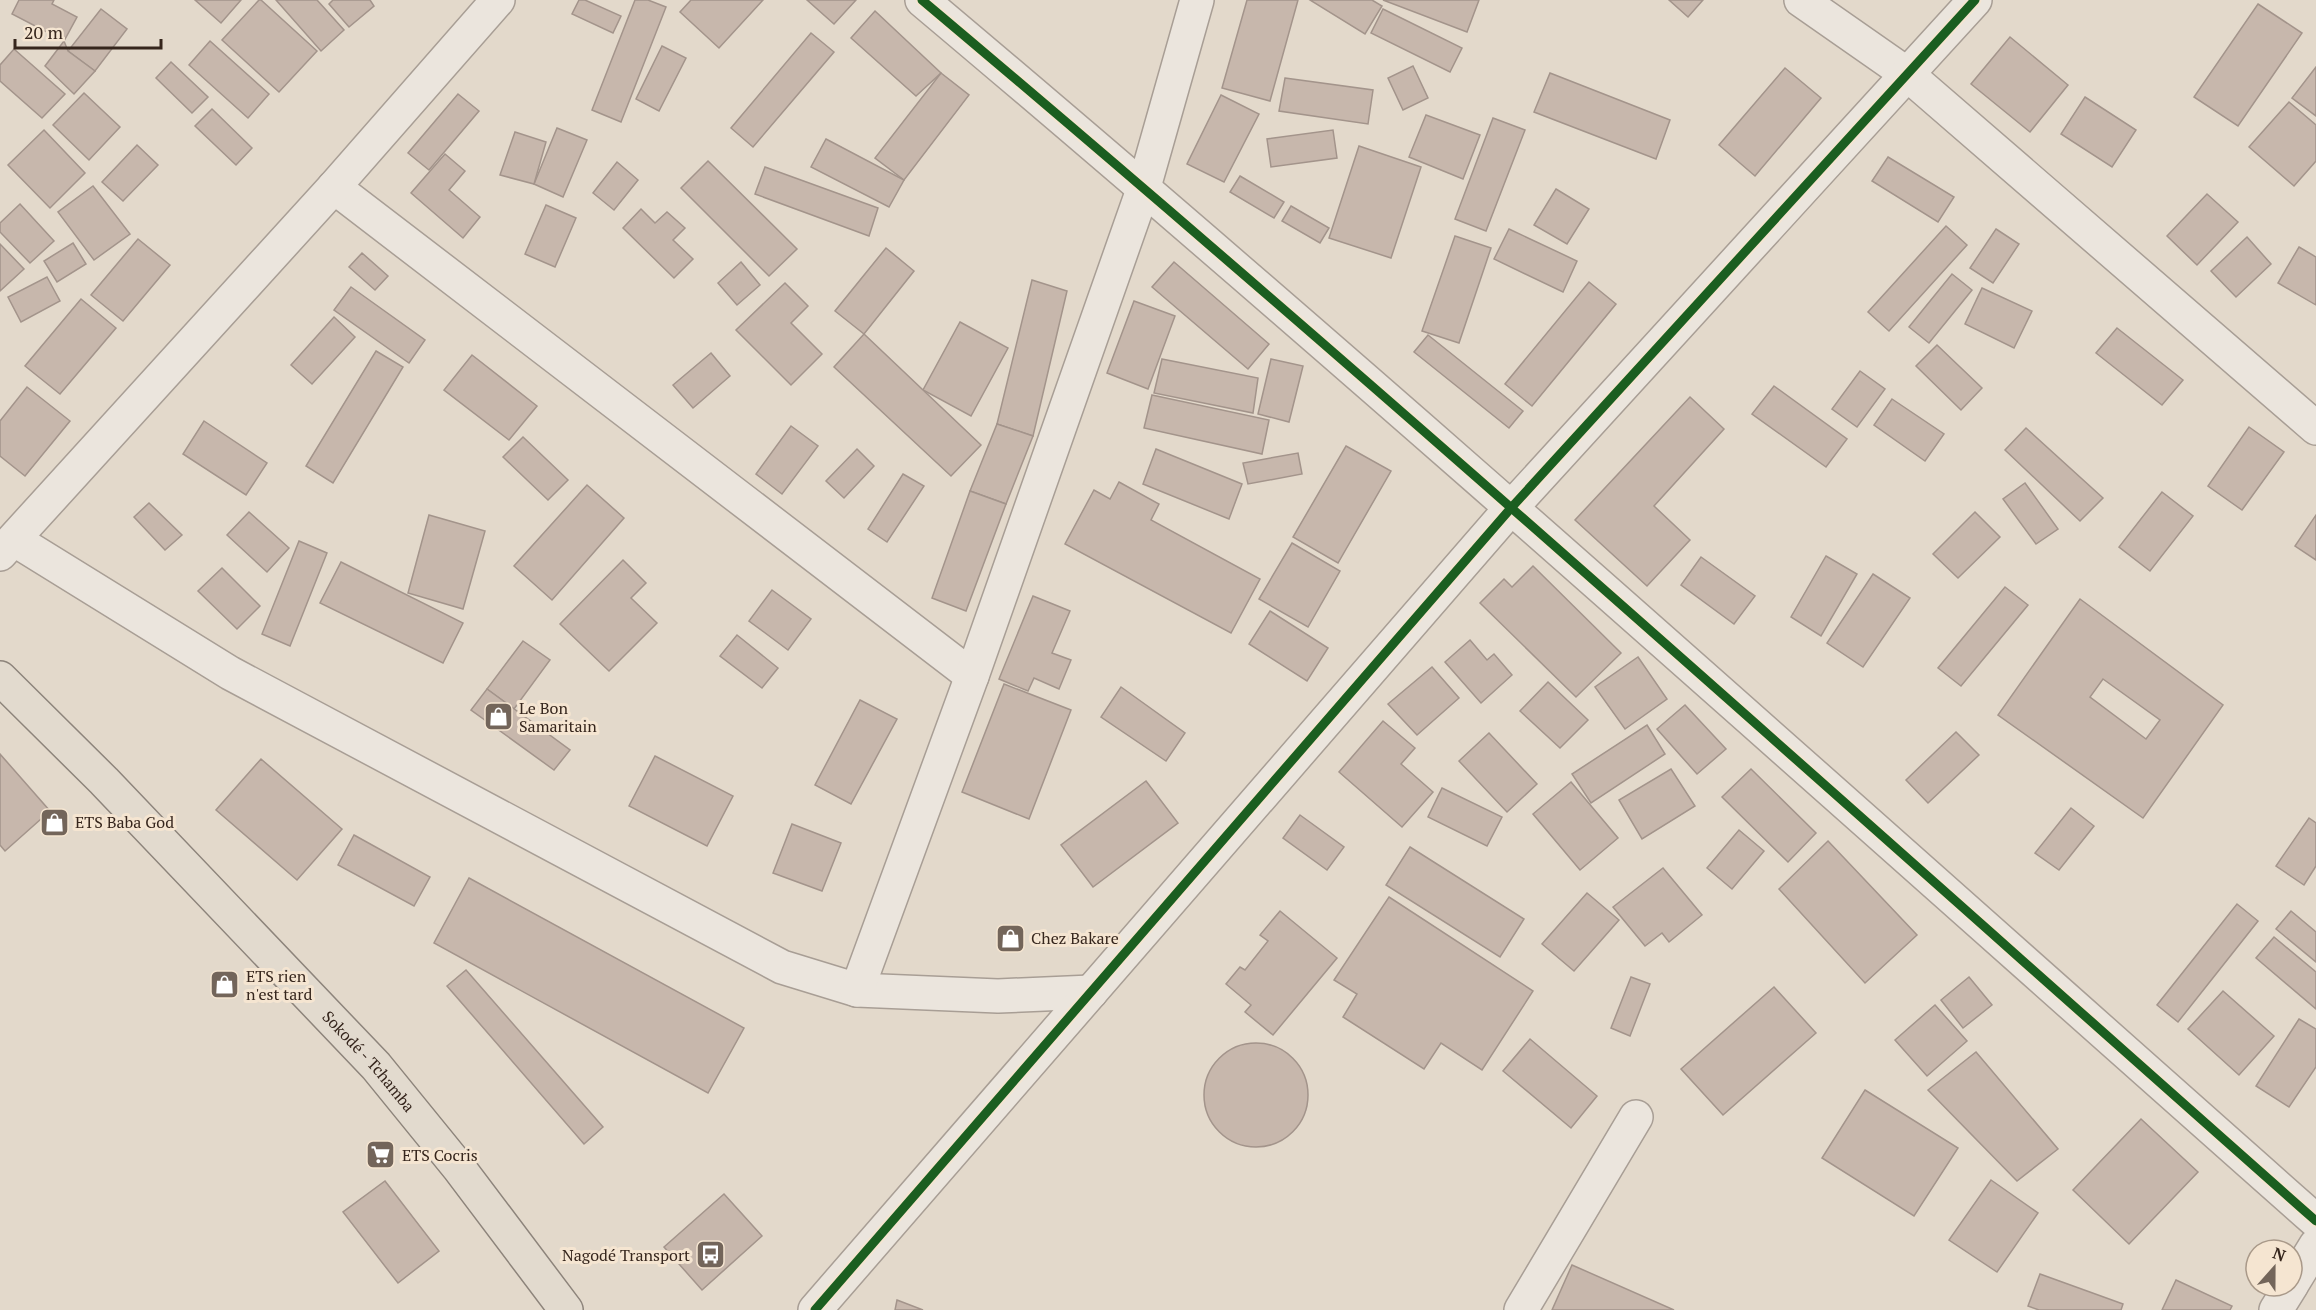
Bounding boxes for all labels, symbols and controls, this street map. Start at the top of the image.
scale bar [15,12,160,50]
text: 20 m [24,20,64,44]
place label: Le Bon Samaritain [519,697,597,737]
shop icon: Le Bon Samaritain [482,701,514,733]
shop icon: ETS Baba God [38,806,70,838]
place label: ETS Baba God [75,811,174,833]
shop icon: Chez Bakare [994,922,1026,954]
place label: Chez Bakare [1031,927,1119,949]
place label: ETS rien n'est tard [246,965,312,1005]
shop icon: ETS rien n'est tard [209,969,241,1001]
street label: Sokodé - Tchamba [318,1006,420,1117]
supermarket icon: ETS Cocris [365,1139,397,1171]
place label: ETS Cocris [402,1144,478,1166]
north arrow [2244,1238,2304,1298]
bus stop icon: Nagodé Transport [695,1239,727,1271]
text: N [2270,1242,2289,1266]
place label: Nagodé Transport [562,1244,690,1266]

